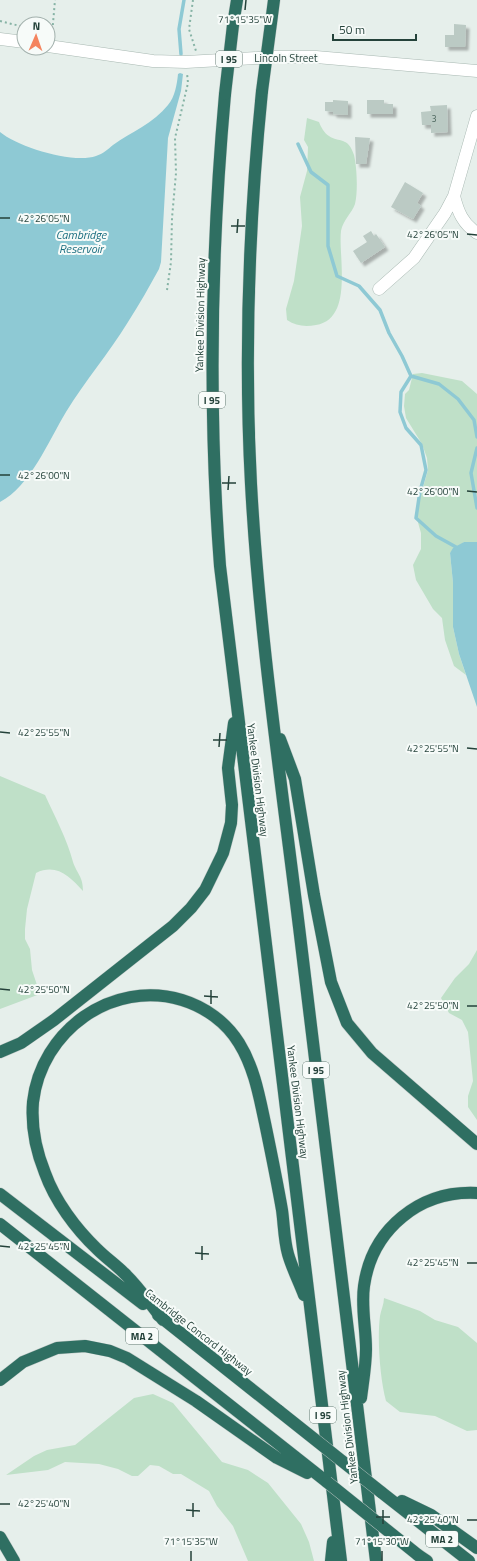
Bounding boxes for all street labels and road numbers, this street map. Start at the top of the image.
street label: Lincoln Street [254,50,318,66]
road number: I 95 [216,51,242,67]
street label: Yankee Division Highway [191,257,209,372]
road number: I 95 [199,392,225,408]
street label: Yankee Division Highway [243,722,273,839]
street label: Yankee Division Highway [283,1044,313,1161]
road number: I 95 [303,1062,329,1078]
street label: Cambridge Concord Highway [142,1285,257,1380]
road number: MA 2 [126,1328,158,1344]
street label: Yankee Division Highway [332,1368,362,1485]
road number: I 95 [310,1407,336,1423]
road number: MA 2 [426,1531,458,1547]

